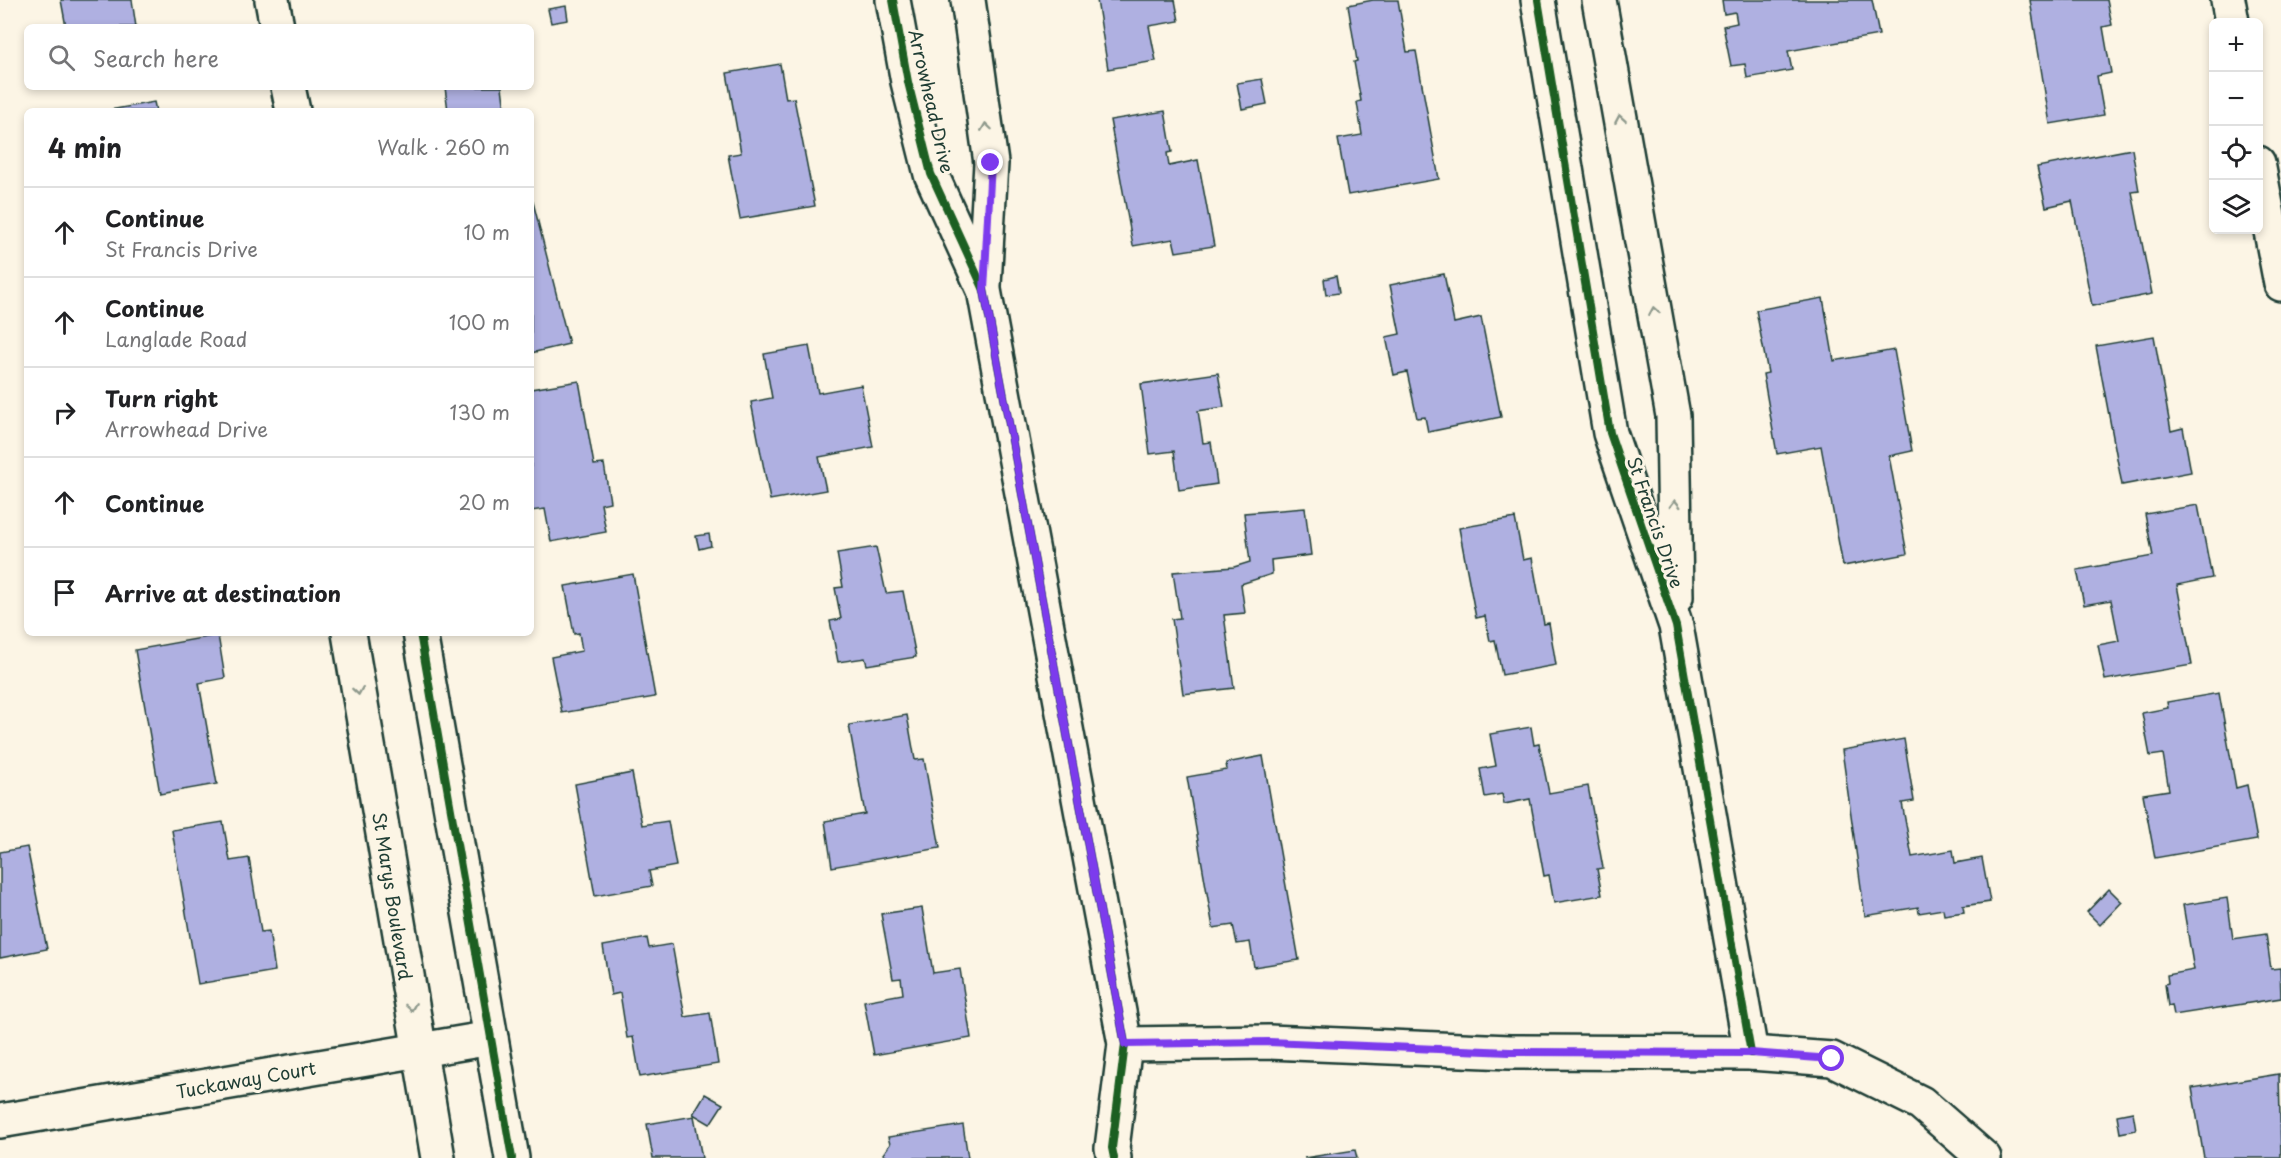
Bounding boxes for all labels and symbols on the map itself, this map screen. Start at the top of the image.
street label: Arrowhead Drive [902,26,962,176]
one-way arrow [1614,115,1627,125]
one-way arrow [981,122,993,131]
route end [977,149,1003,175]
one-way arrow [1649,306,1661,316]
street label: St Francis Drive [1621,453,1691,591]
one-way arrow [1668,500,1681,509]
one-way arrow [352,686,364,695]
street label: St Marys Boulevard [366,810,420,982]
one-way arrow [405,1003,417,1012]
route start [1818,1045,1844,1071]
street label: Tuckaway Court [174,1053,318,1105]

